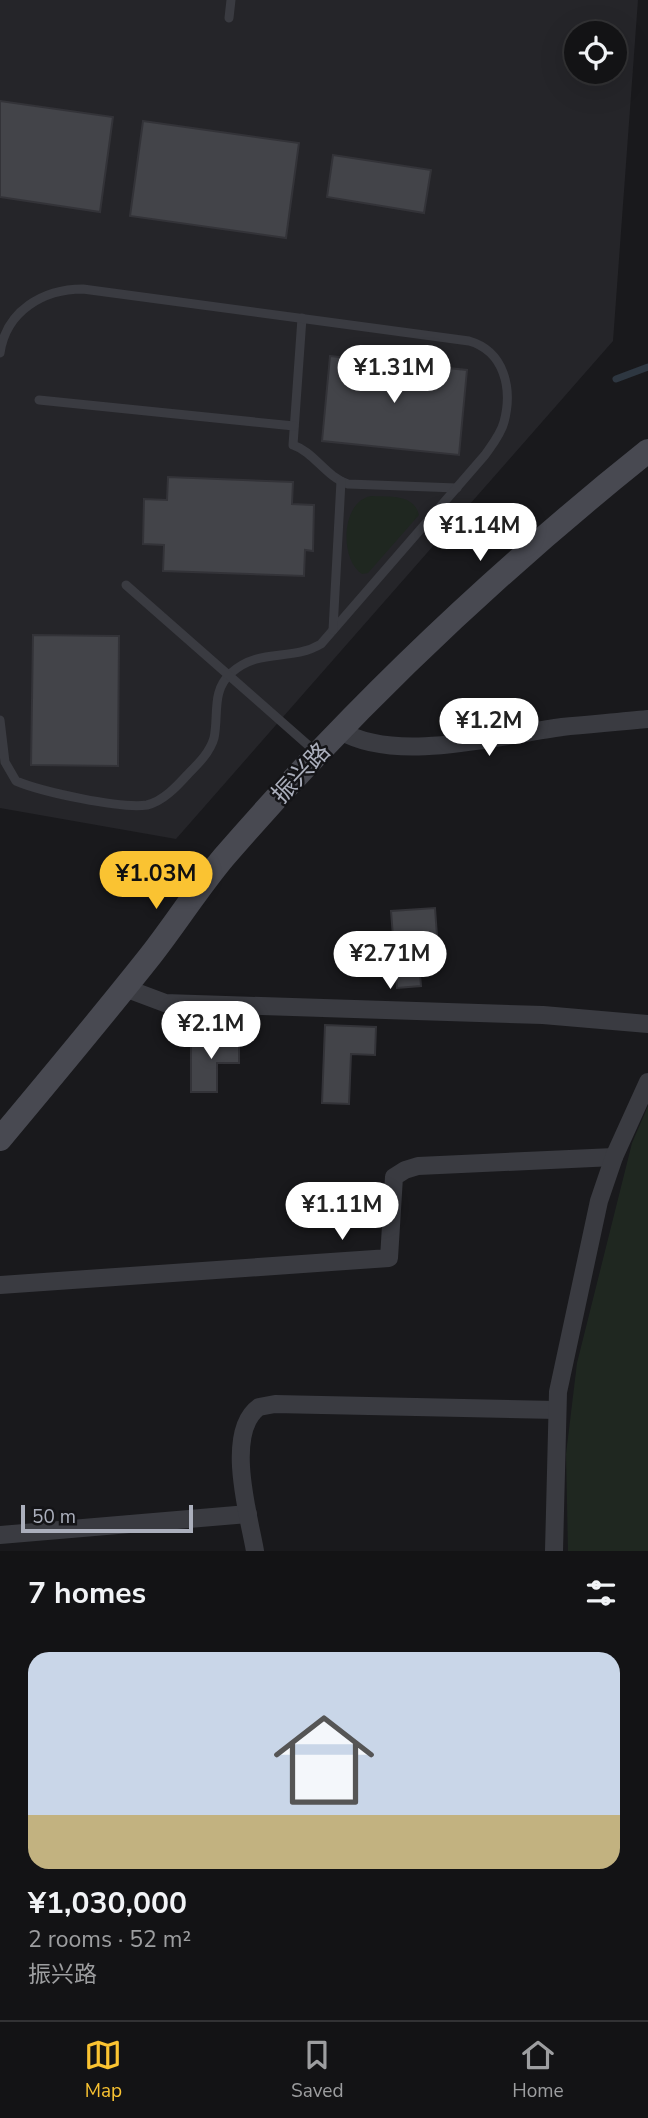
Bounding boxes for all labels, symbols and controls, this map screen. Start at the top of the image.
map controls [564,21,627,84]
button: locate [564,21,627,84]
pin: ¥1.31M [337,346,451,405]
text: ¥1.31M [354,352,434,383]
pin: ¥1.14M [423,504,537,563]
text: ¥1.14M [440,510,520,541]
pin: ¥1.2M [440,698,538,758]
text: ¥1.2M [455,705,523,736]
street label: 振兴路 [265,736,337,810]
pin: ¥1.03M [99,852,213,911]
text: ¥1.03M [116,858,196,889]
pin: ¥2.71M [333,932,447,991]
text: ¥2.71M [350,938,430,969]
pin: ¥2.1M [162,1002,260,1061]
text: ¥2.1M [177,1008,245,1039]
pin: ¥1.11M [285,1182,399,1242]
text: ¥1.11M [302,1189,382,1220]
scale bar [21,1502,192,1534]
text: 50 m [32,1504,76,1530]
text: 7 homes [28,1573,146,1614]
icon: filters [582,1574,620,1612]
icon: home [261,1697,387,1823]
text: ¥1,030,000 [28,1883,187,1924]
text: 2 rooms · 52 m² [28,1924,191,1955]
text: 振兴路 [28,1959,97,1990]
tab: Map [84,2036,122,2104]
tab: Saved [291,2036,344,2104]
tab: Home [512,2036,564,2104]

